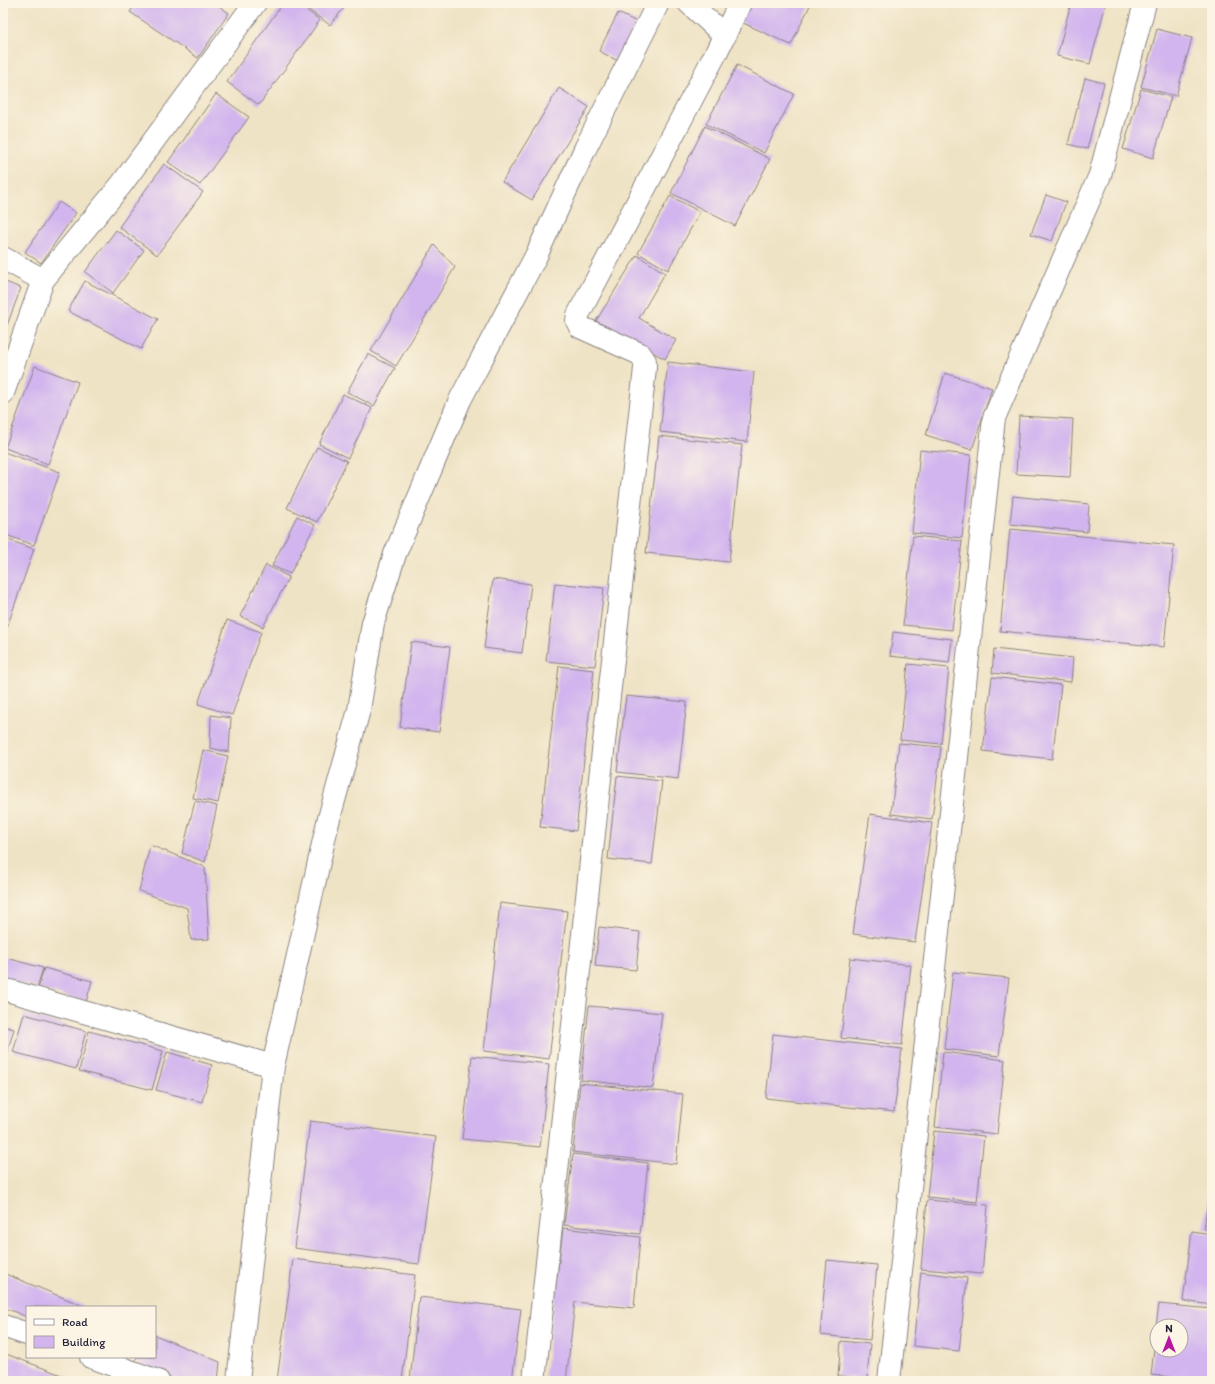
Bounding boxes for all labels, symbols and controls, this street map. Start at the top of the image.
legend [26,1306,156,1358]
text: Road [62,1315,88,1329]
north arrow [1149,1318,1189,1358]
text: N [1165,1322,1173,1335]
text: Building [62,1335,106,1349]

